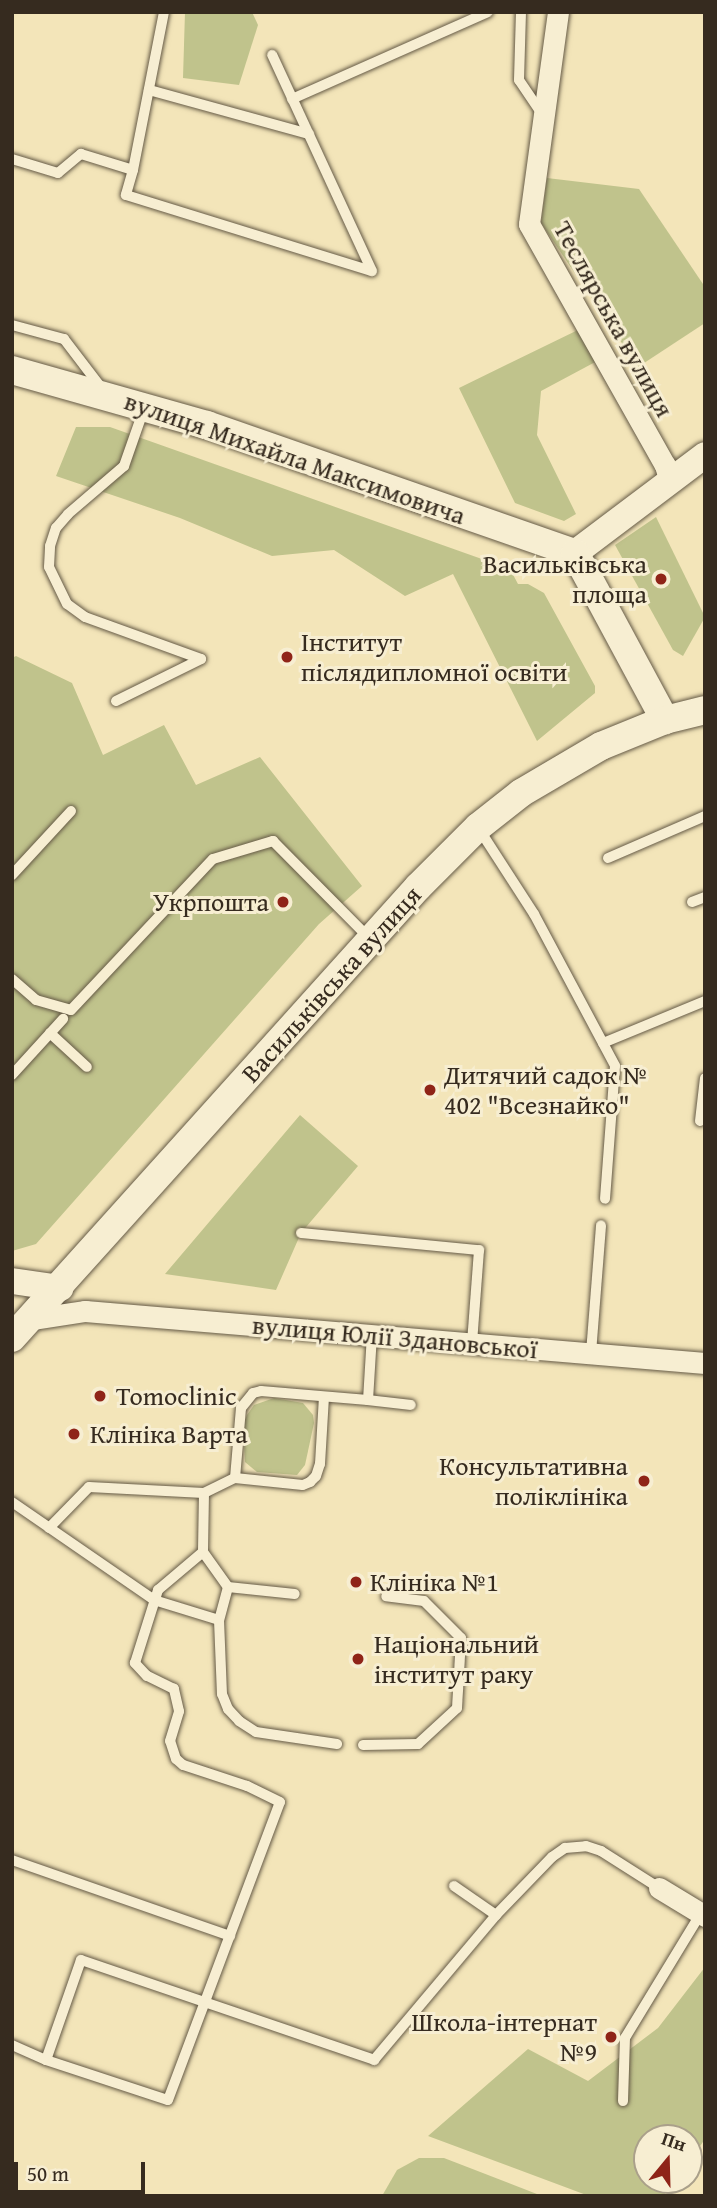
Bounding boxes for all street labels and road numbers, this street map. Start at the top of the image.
street label: Теслярська вулиця [547,216,681,422]
street label: вулиця Михайла Максимовича [120,385,470,531]
street label: Васильківська вулиця [235,879,427,1089]
street label: вулиця Юлії Здановської [251,1309,539,1365]

